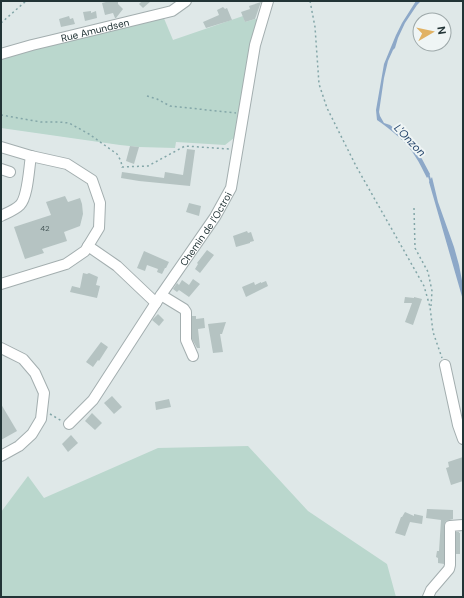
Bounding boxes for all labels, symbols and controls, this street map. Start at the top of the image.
north arrow [412,12,452,52]
street label: Rue Amundsen [60,16,131,45]
text: N [434,25,449,35]
water label: L'Onzon [391,121,429,159]
street label: Chemin de l'Octroi [177,190,235,269]
house number: 42 [40,223,50,233]

